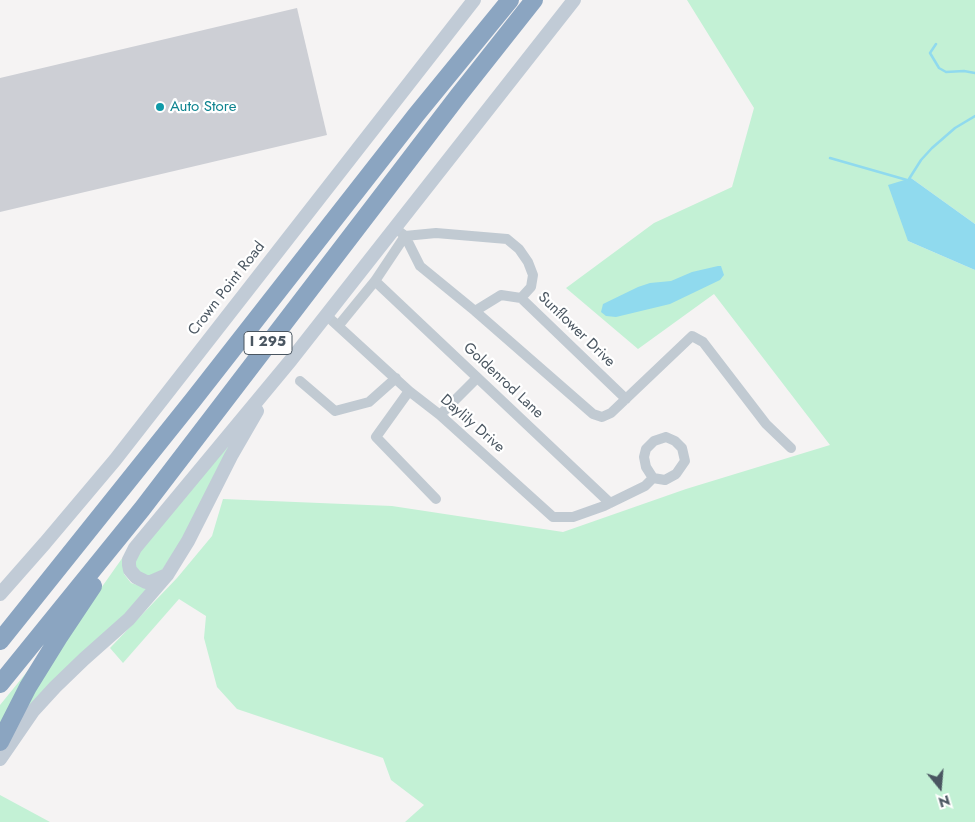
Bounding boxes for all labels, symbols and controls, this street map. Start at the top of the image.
place label: Auto Store [170,98,236,116]
marker: Auto Store [154,101,166,113]
street label: Crown Point Road [185,239,269,339]
street label: Sunflower Drive [534,289,618,371]
road number: I 295 [244,332,292,354]
street label: Goldenrod Lane [459,339,547,423]
street label: Daylily Drive [436,391,508,457]
north arrow [915,762,965,812]
text: N [936,790,953,813]

